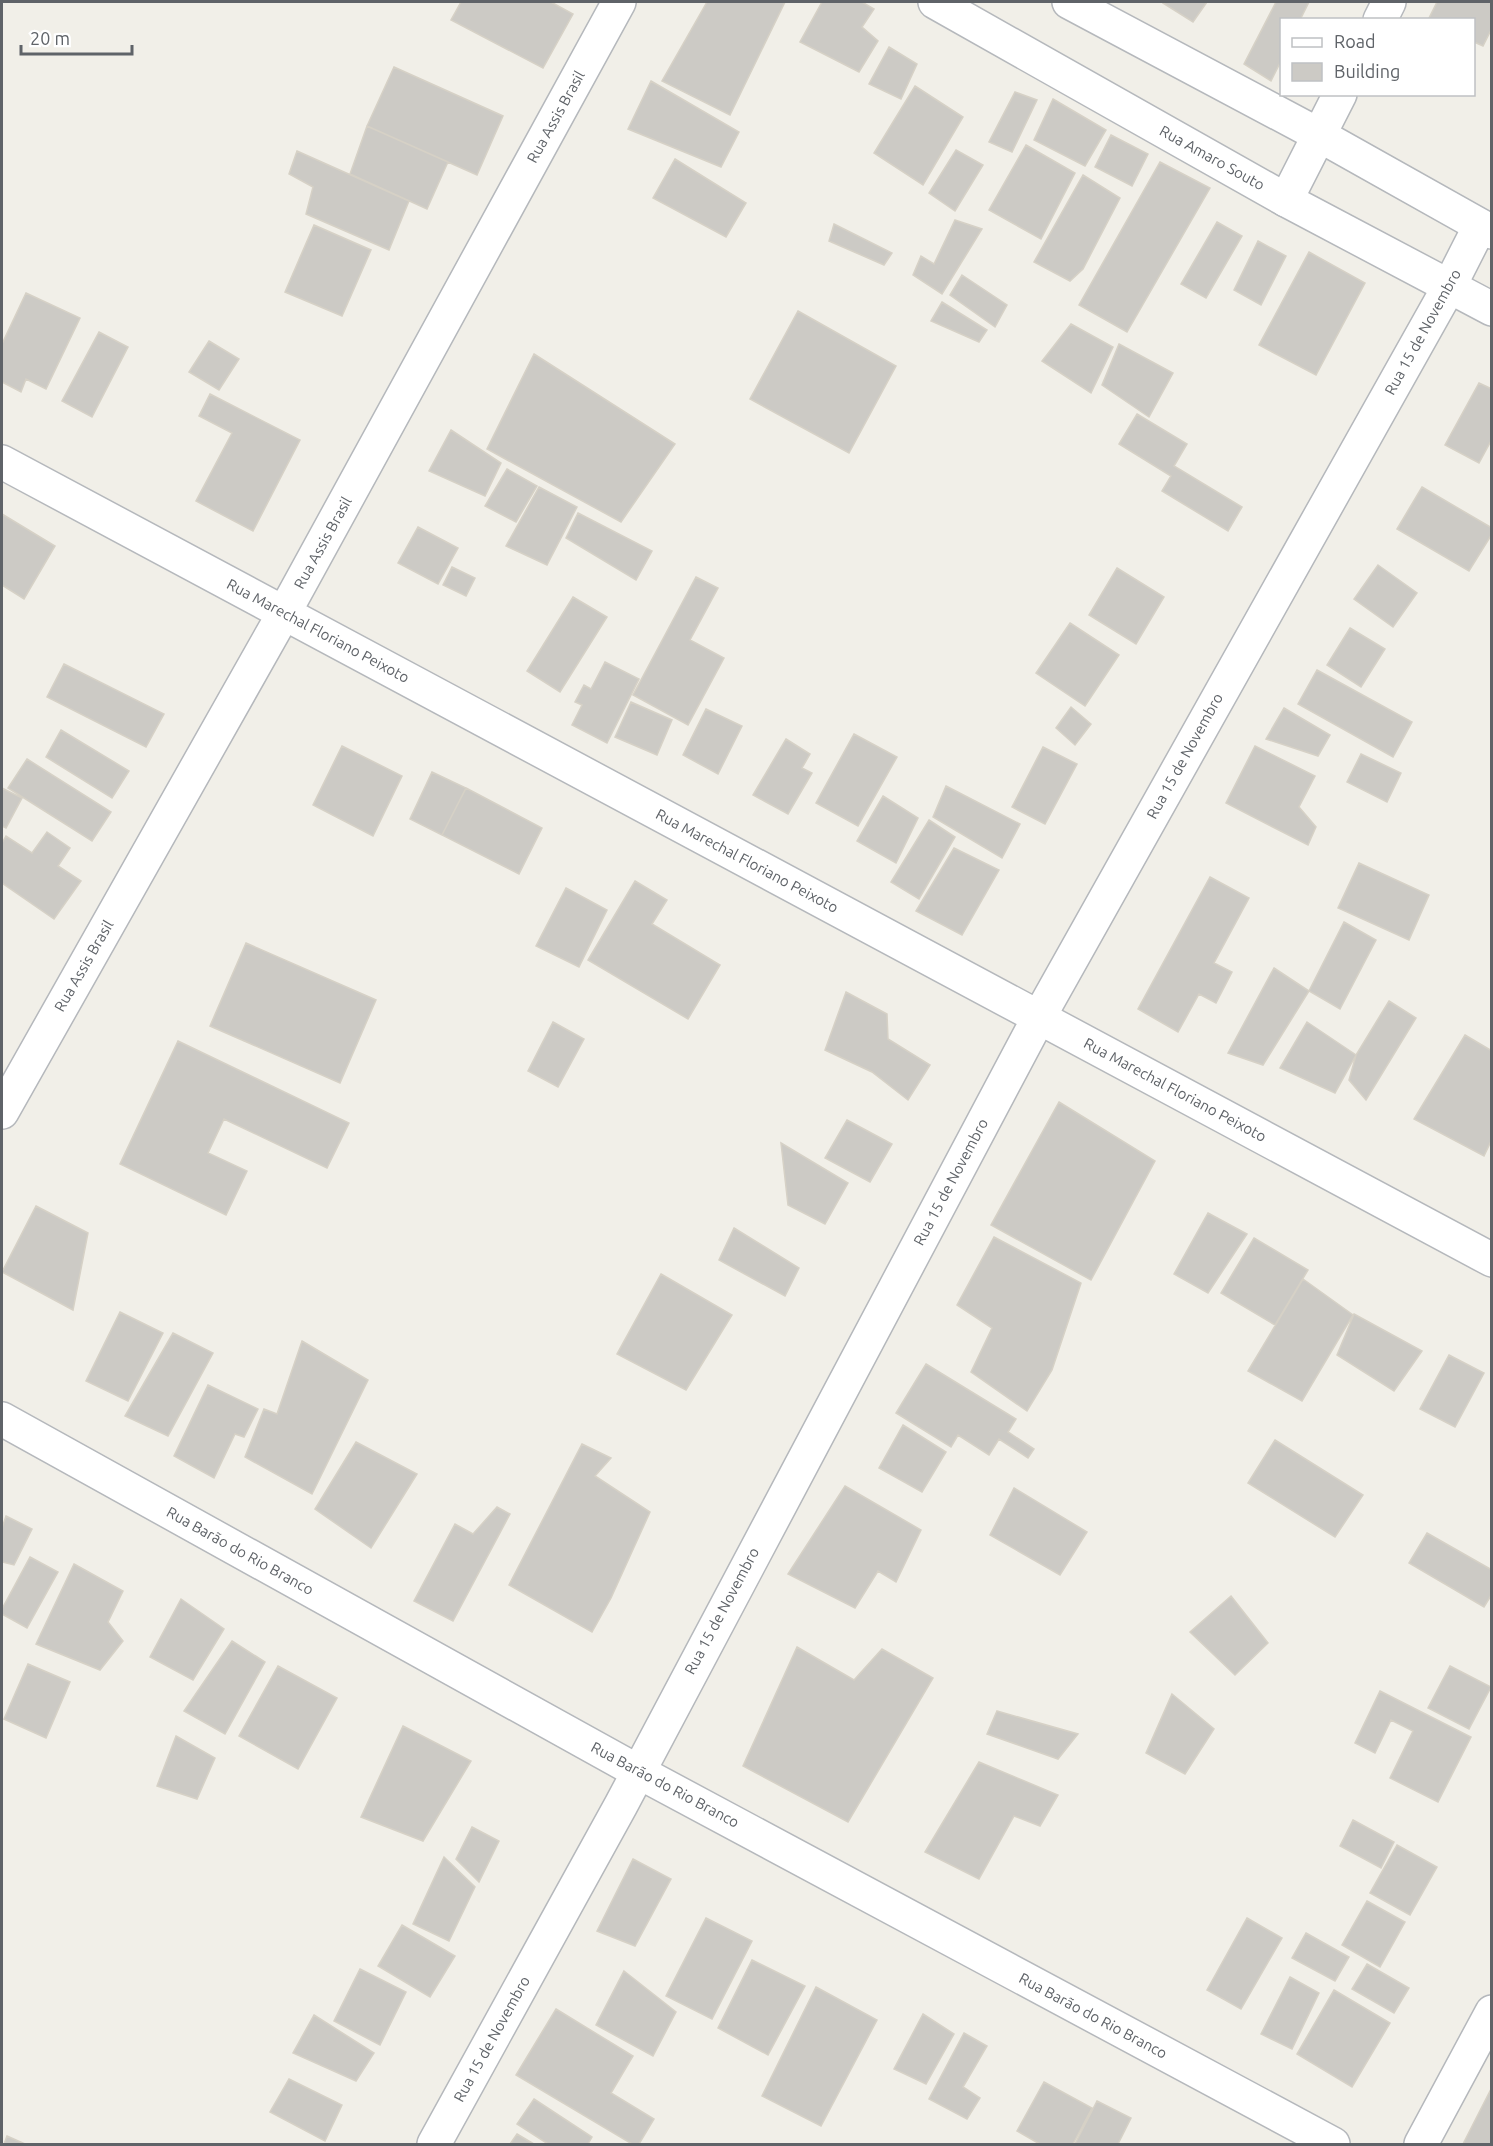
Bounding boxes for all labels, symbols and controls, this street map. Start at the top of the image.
scale bar [21,18,132,56]
legend [1280,18,1475,96]
text: 20 m [30,28,70,48]
text: Road [1334,31,1376,51]
text: Building [1334,61,1400,81]
street label: Rua Assis Brasil [523,68,588,166]
street label: Rua Amaro Souto [1157,122,1268,193]
street label: Rua 15 de Novembro [1381,266,1464,398]
street label: Rua Assis Brasil [290,494,355,592]
street label: Rua Marechal Floriano Peixoto [224,575,412,686]
street label: Rua 15 de Novembro [1143,690,1226,822]
street label: Rua Marechal Floriano Peixoto [653,805,841,916]
street label: Rua Assis Brasil [51,917,117,1014]
street label: Rua Marechal Floriano Peixoto [1081,1034,1269,1145]
street label: Rua 15 de Novembro [910,1115,991,1248]
street label: Rua Barão do Rio Branco [164,1503,317,1598]
street label: Rua 15 de Novembro [681,1544,762,1677]
street label: Rua Barão do Rio Branco [588,1738,742,1831]
street label: Rua Barão do Rio Branco [1016,1969,1170,2062]
street label: Rua 15 de Novembro [450,1973,533,2105]

